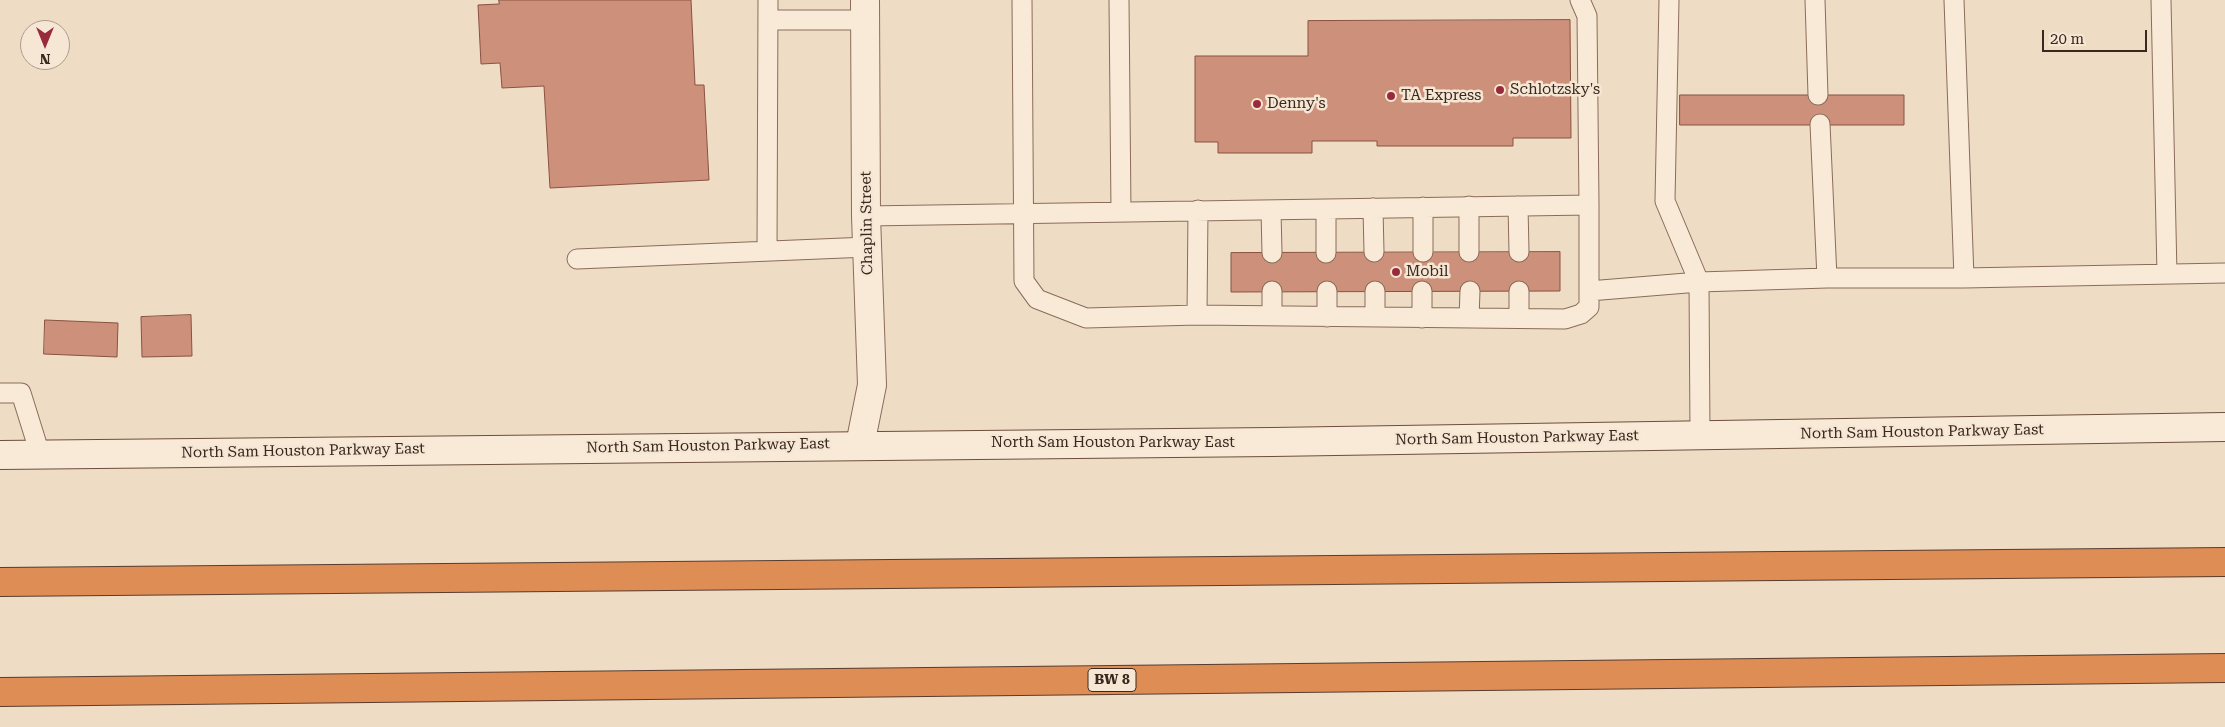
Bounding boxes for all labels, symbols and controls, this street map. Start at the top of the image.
north arrow [20,20,70,70]
scale bar [2045,20,2150,52]
text: 20 m [2050,30,2084,48]
text: N [40,51,50,67]
place label: Schlotzsky's [1510,81,1600,99]
marker: Schlotzsky's [1494,84,1506,96]
place label: TA Express [1401,87,1481,105]
marker: TA Express [1385,90,1397,102]
place label: Denny's [1267,95,1326,113]
marker: Denny's [1251,98,1263,110]
street label: Chaplin Street [857,171,877,275]
place label: Mobil [1406,263,1448,281]
marker: Mobil [1390,266,1402,278]
street label: North Sam Houston Parkway East [1800,421,2044,443]
street label: North Sam Houston Parkway East [1395,427,1639,449]
street label: North Sam Houston Parkway East [991,434,1235,452]
street label: North Sam Houston Parkway East [586,435,830,457]
street label: North Sam Houston Parkway East [181,440,425,462]
road number: BW 8 [1088,668,1136,692]

